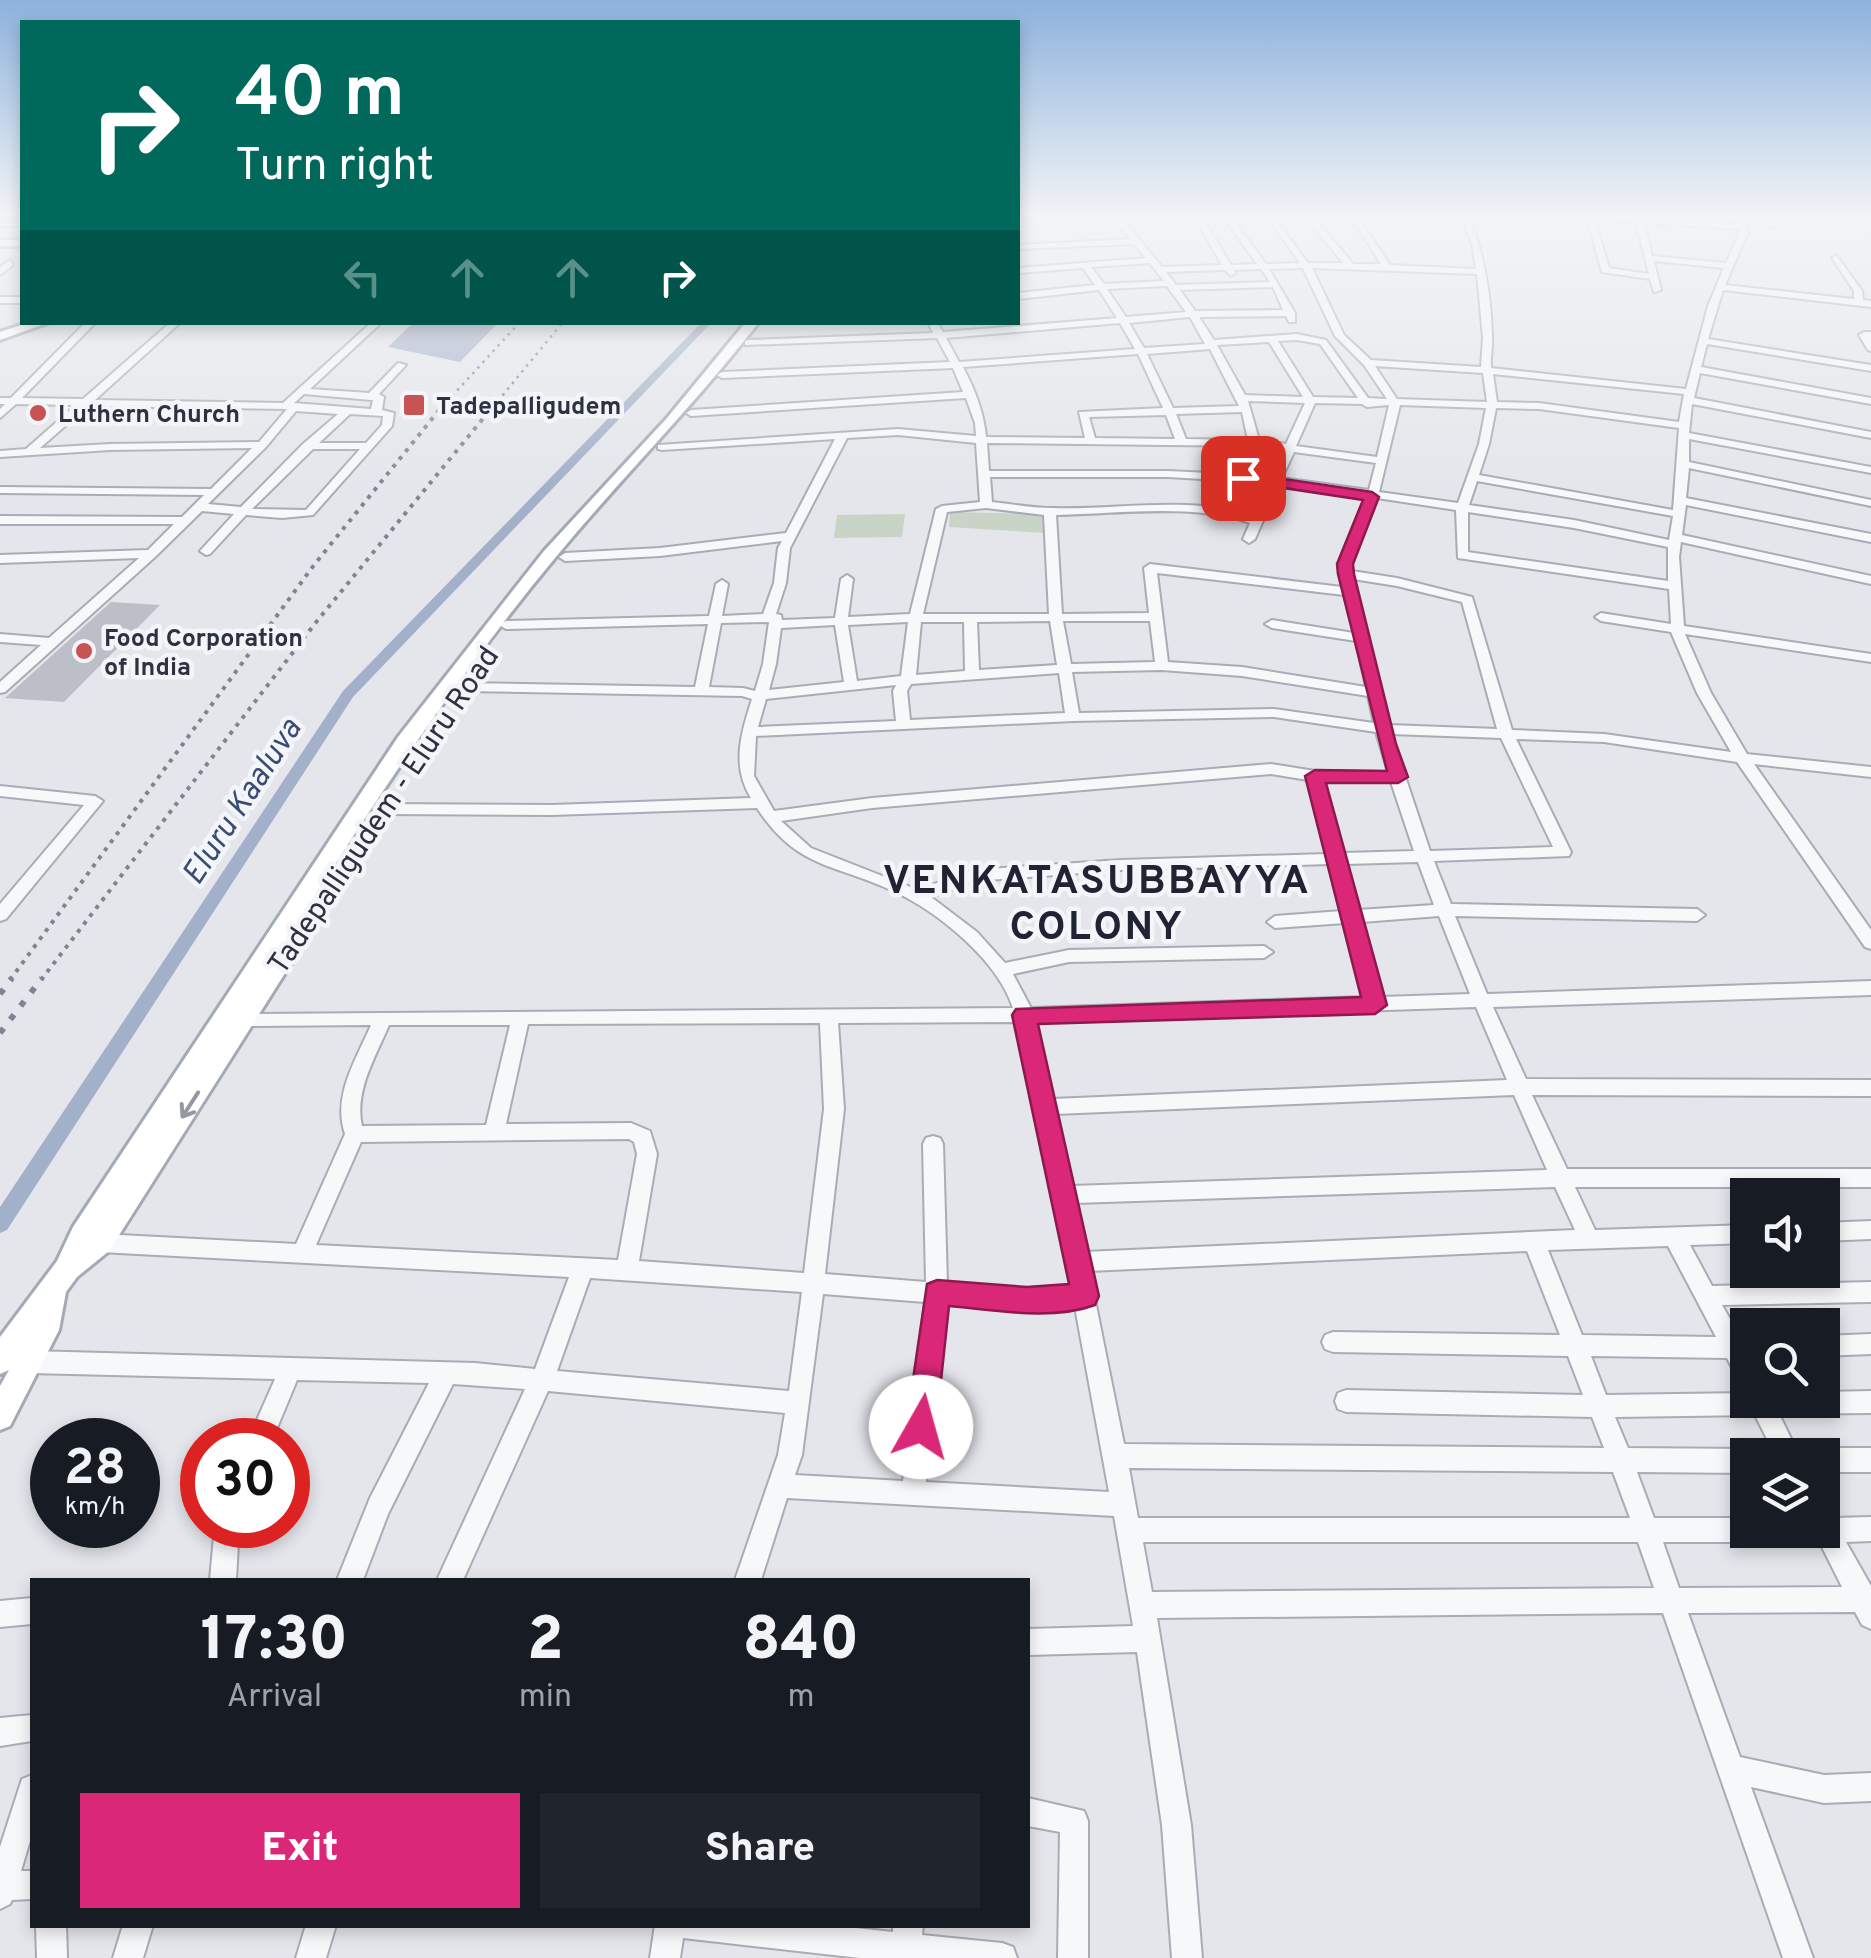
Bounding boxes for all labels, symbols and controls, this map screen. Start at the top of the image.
text: 40 m [235,52,405,141]
icon: right [70,60,200,190]
text: Turn right [235,139,434,196]
icon: left [335,250,390,305]
icon: ahead [440,250,495,305]
icon: ahead [545,250,600,305]
icon: right [650,250,705,305]
marker: Tadepalligudem [401,392,427,418]
place label: Tadepalligudem [436,392,621,424]
place label: Luthern Church [58,400,240,432]
marker: Luthern Church [27,402,49,424]
pin [1201,436,1286,521]
icon: arrive [1216,451,1271,506]
place label: Food Corporation of India [104,624,303,685]
marker: Food Corporation of India [73,640,95,662]
street label: Tadepalligudem - Eluru Road [261,640,509,982]
water label: Eluru Kaaluva [175,711,312,893]
district label: VENKATASUBBAYYA COLONY [883,858,1311,954]
one-way arrow [180,1091,201,1119]
map controls [1730,1178,1840,1548]
button: sound [1730,1178,1840,1288]
button: search [1730,1308,1840,1418]
position arrow [869,1375,973,1479]
speed limit sign: 30 [180,1418,310,1548]
button: layers [1730,1438,1840,1548]
text: 28 [64,1439,126,1502]
text: km/h [65,1492,125,1524]
text: 17:30 [201,1605,348,1681]
text: 2 [527,1605,564,1681]
text: 840 [742,1605,859,1681]
text: Arrival [227,1678,322,1718]
text: min [519,1678,572,1718]
text: m [787,1678,814,1718]
button: Exit [80,1793,520,1908]
button: Share [540,1793,980,1908]

